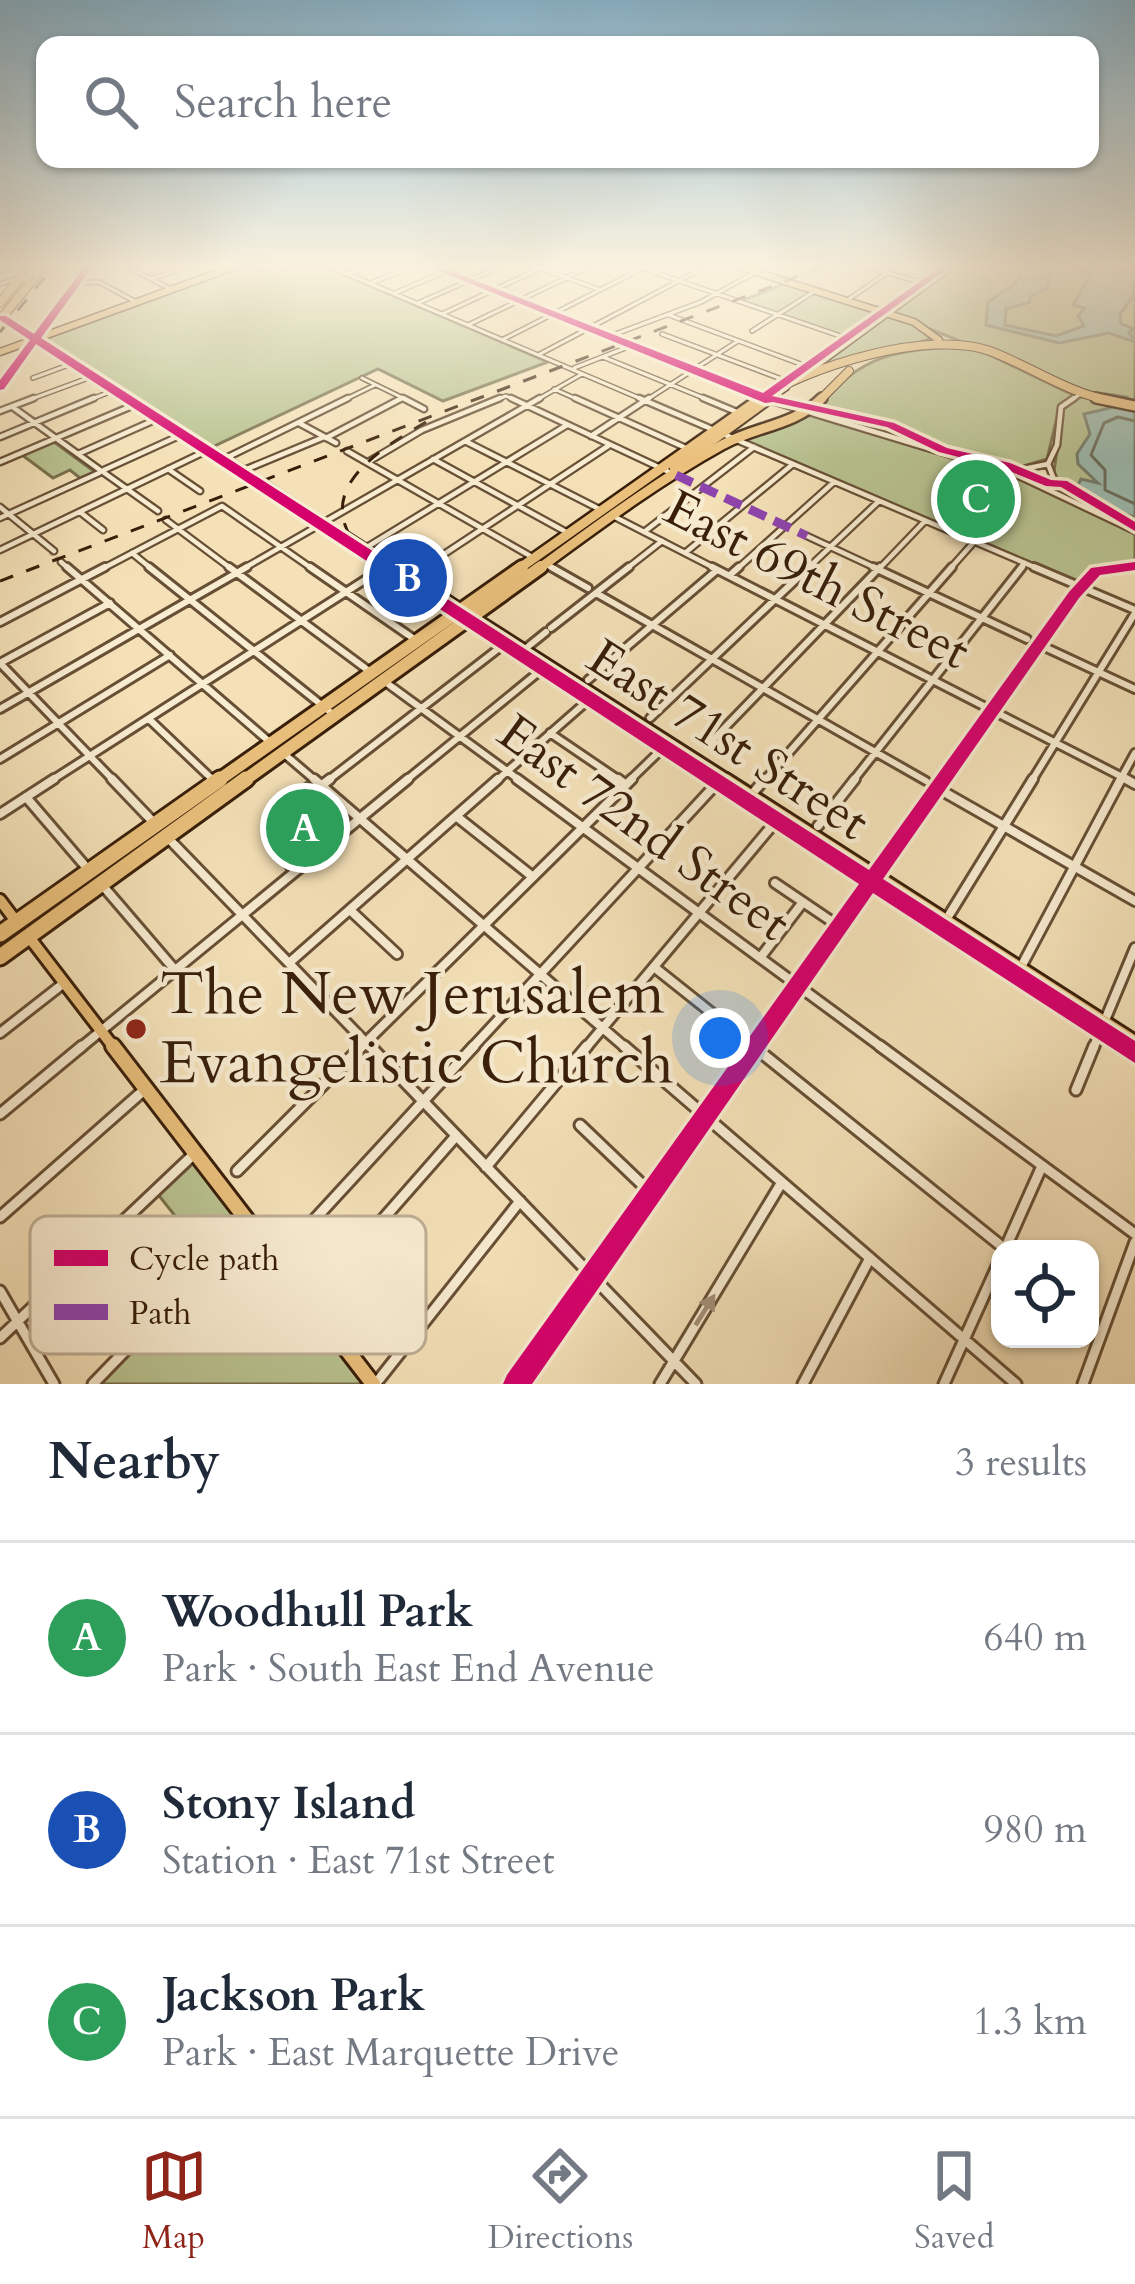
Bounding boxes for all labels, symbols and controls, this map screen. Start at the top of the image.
search box [36,36,1099,168]
icon: search [78,69,144,135]
text: Search here [174,72,392,133]
pin: C [937,454,1015,544]
street label: East 69th Street [653,473,981,687]
pin: B [369,533,447,623]
street label: East 71st Street [574,623,882,857]
street label: East 72nd Street [484,698,804,958]
pin: A [266,783,344,873]
place label: The New Jerusalem Evangelistic Church [160,954,674,1104]
your location [690,1008,750,1068]
marker: The New Jerusalem Evangelistic Church [123,1016,149,1042]
legend [30,1216,426,1354]
text: Cycle path [129,1237,279,1282]
map controls [991,1240,1099,1348]
button: locate [991,1240,1099,1348]
text: Path [129,1291,191,1336]
one-way arrow [693,1294,715,1327]
text: Nearby [48,1427,220,1497]
text: 3 results [955,1436,1087,1489]
text: Woodhull Park [162,1581,473,1642]
text: A [72,1611,102,1664]
text: 640 m [984,1611,1087,1664]
text: Park · South East End Avenue [162,1642,655,1695]
text: Stony Island [162,1773,416,1834]
text: B [73,1803,101,1856]
text: 980 m [984,1803,1087,1856]
text: Station · East 71st Street [162,1834,554,1887]
text: Jackson Park [162,1965,425,2026]
text: C [72,1995,102,2048]
text: 1.3 km [973,1995,1087,2048]
text: Park · East Marquette Drive [162,2026,620,2079]
tab: Map [141,2143,207,2260]
tab: Directions [488,2143,633,2260]
tab: Saved [914,2143,994,2260]

